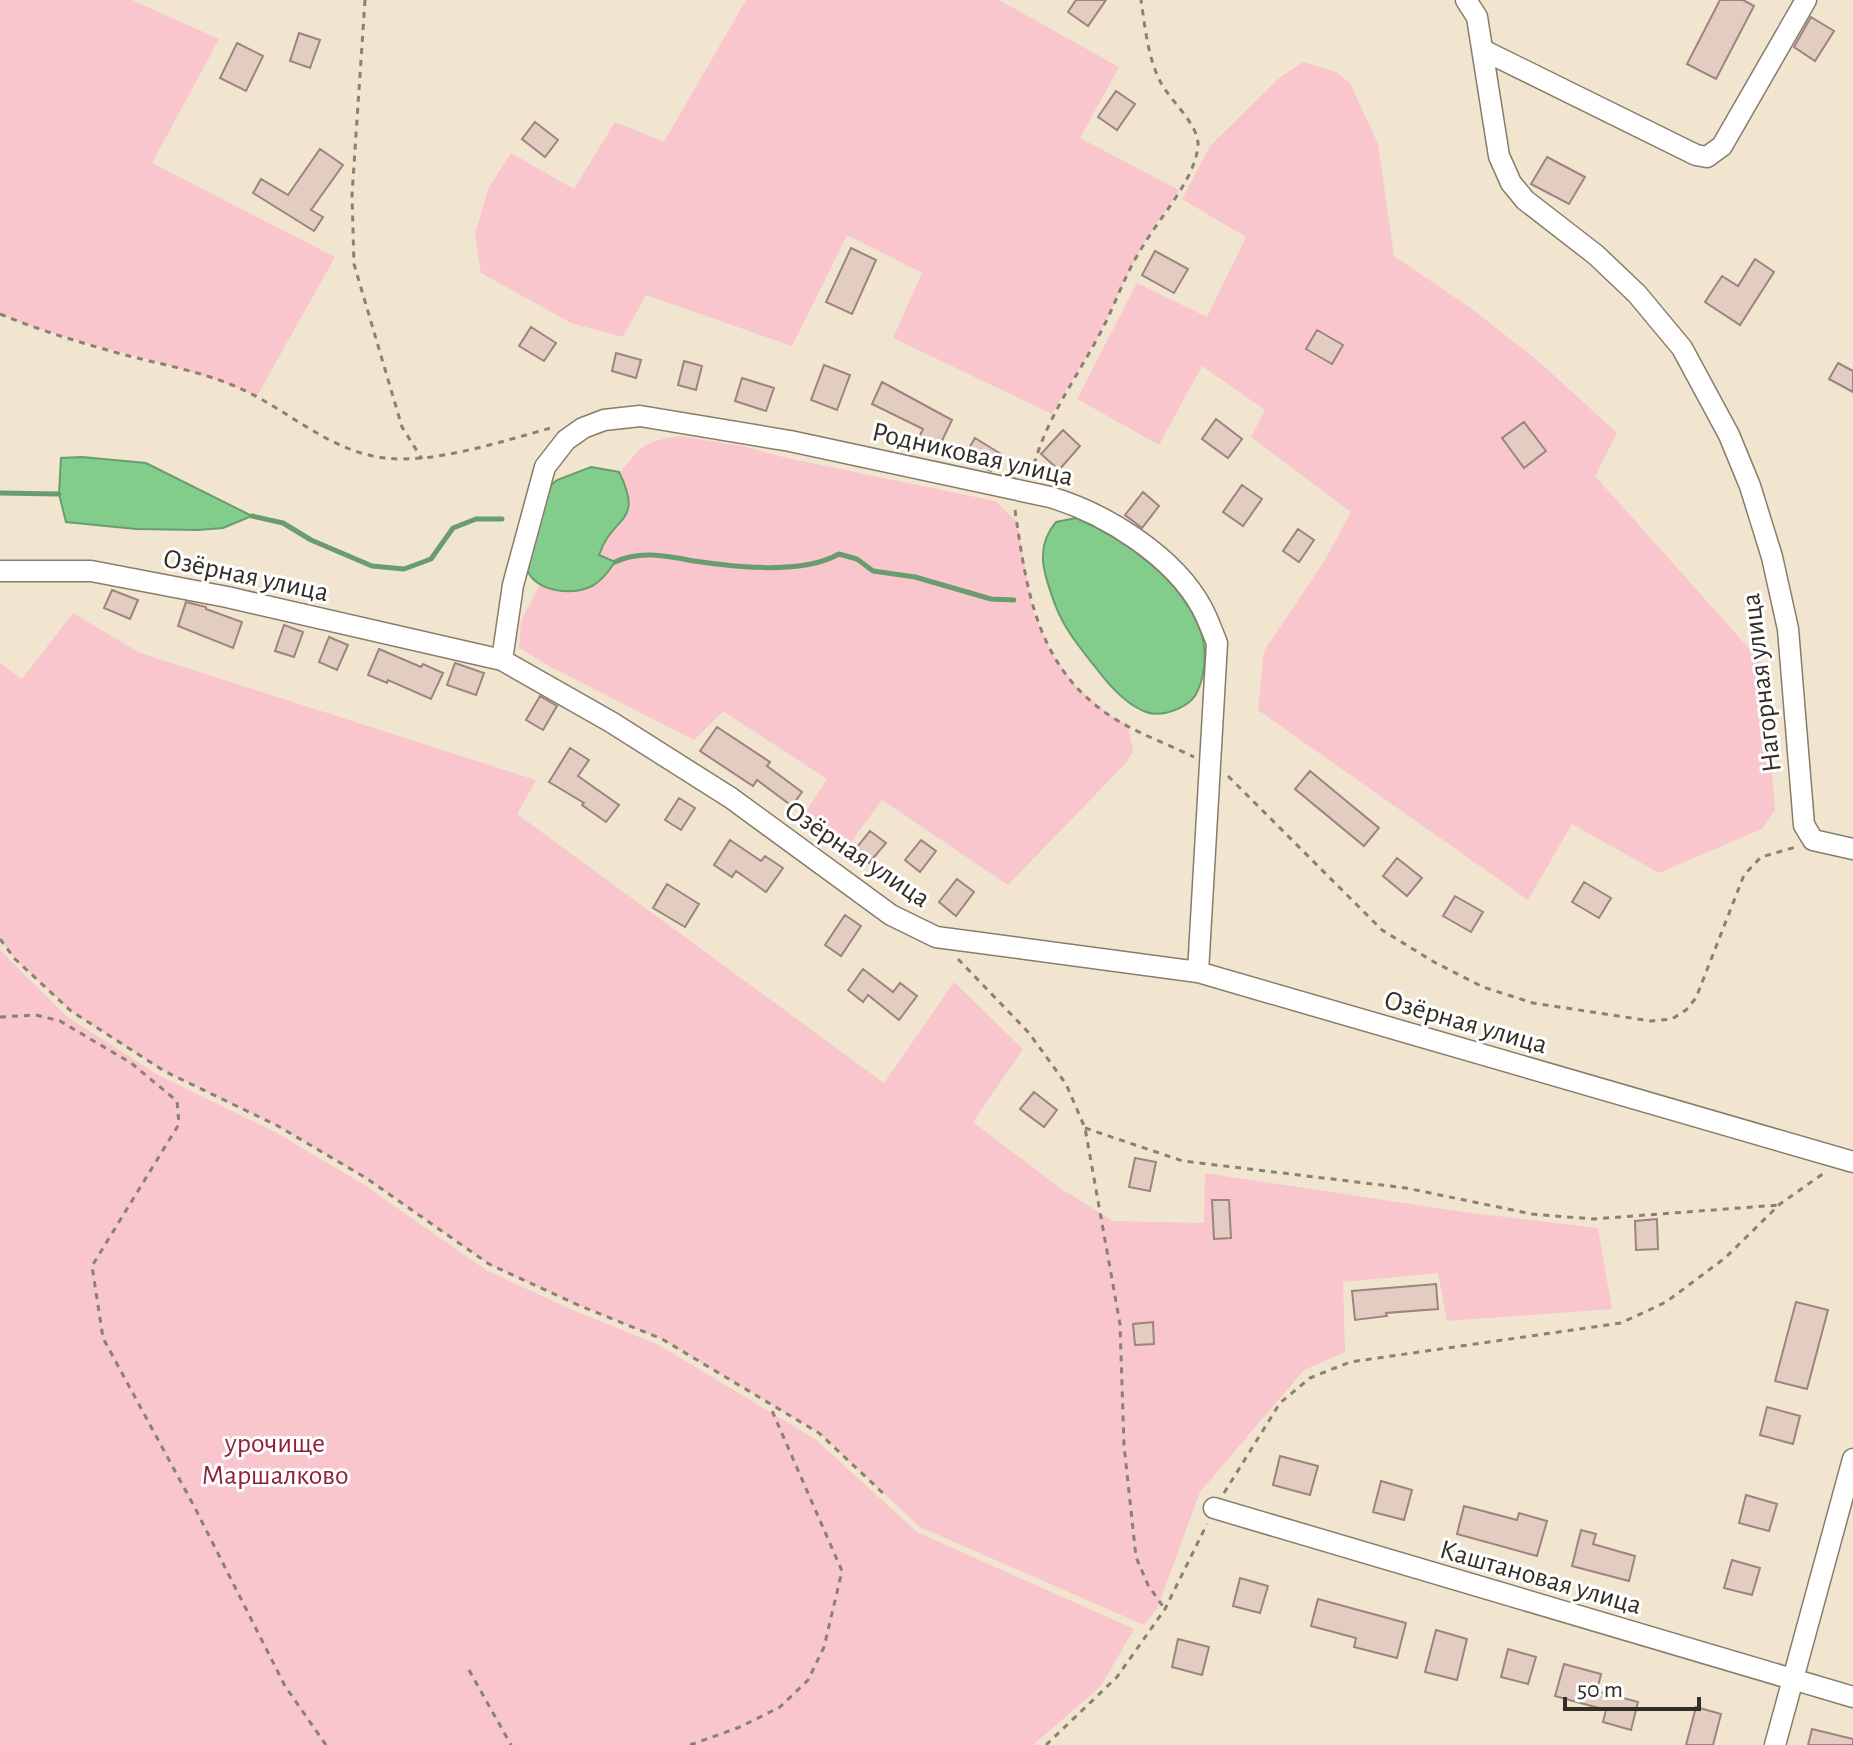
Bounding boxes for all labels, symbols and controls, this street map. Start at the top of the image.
street label: Родниковая улица [869,418,1076,492]
street label: Озёрная улица [160,545,331,607]
street label: Нагорная улица [1737,591,1787,774]
street label: Озёрная улица [779,796,935,914]
street label: Озёрная улица [1381,986,1551,1060]
park label: урочище Маршалково [201,1430,349,1490]
street label: Каштановая улица [1436,1536,1645,1620]
scale bar [1565,1661,1699,1711]
text: 50 m [1577,1678,1623,1702]

